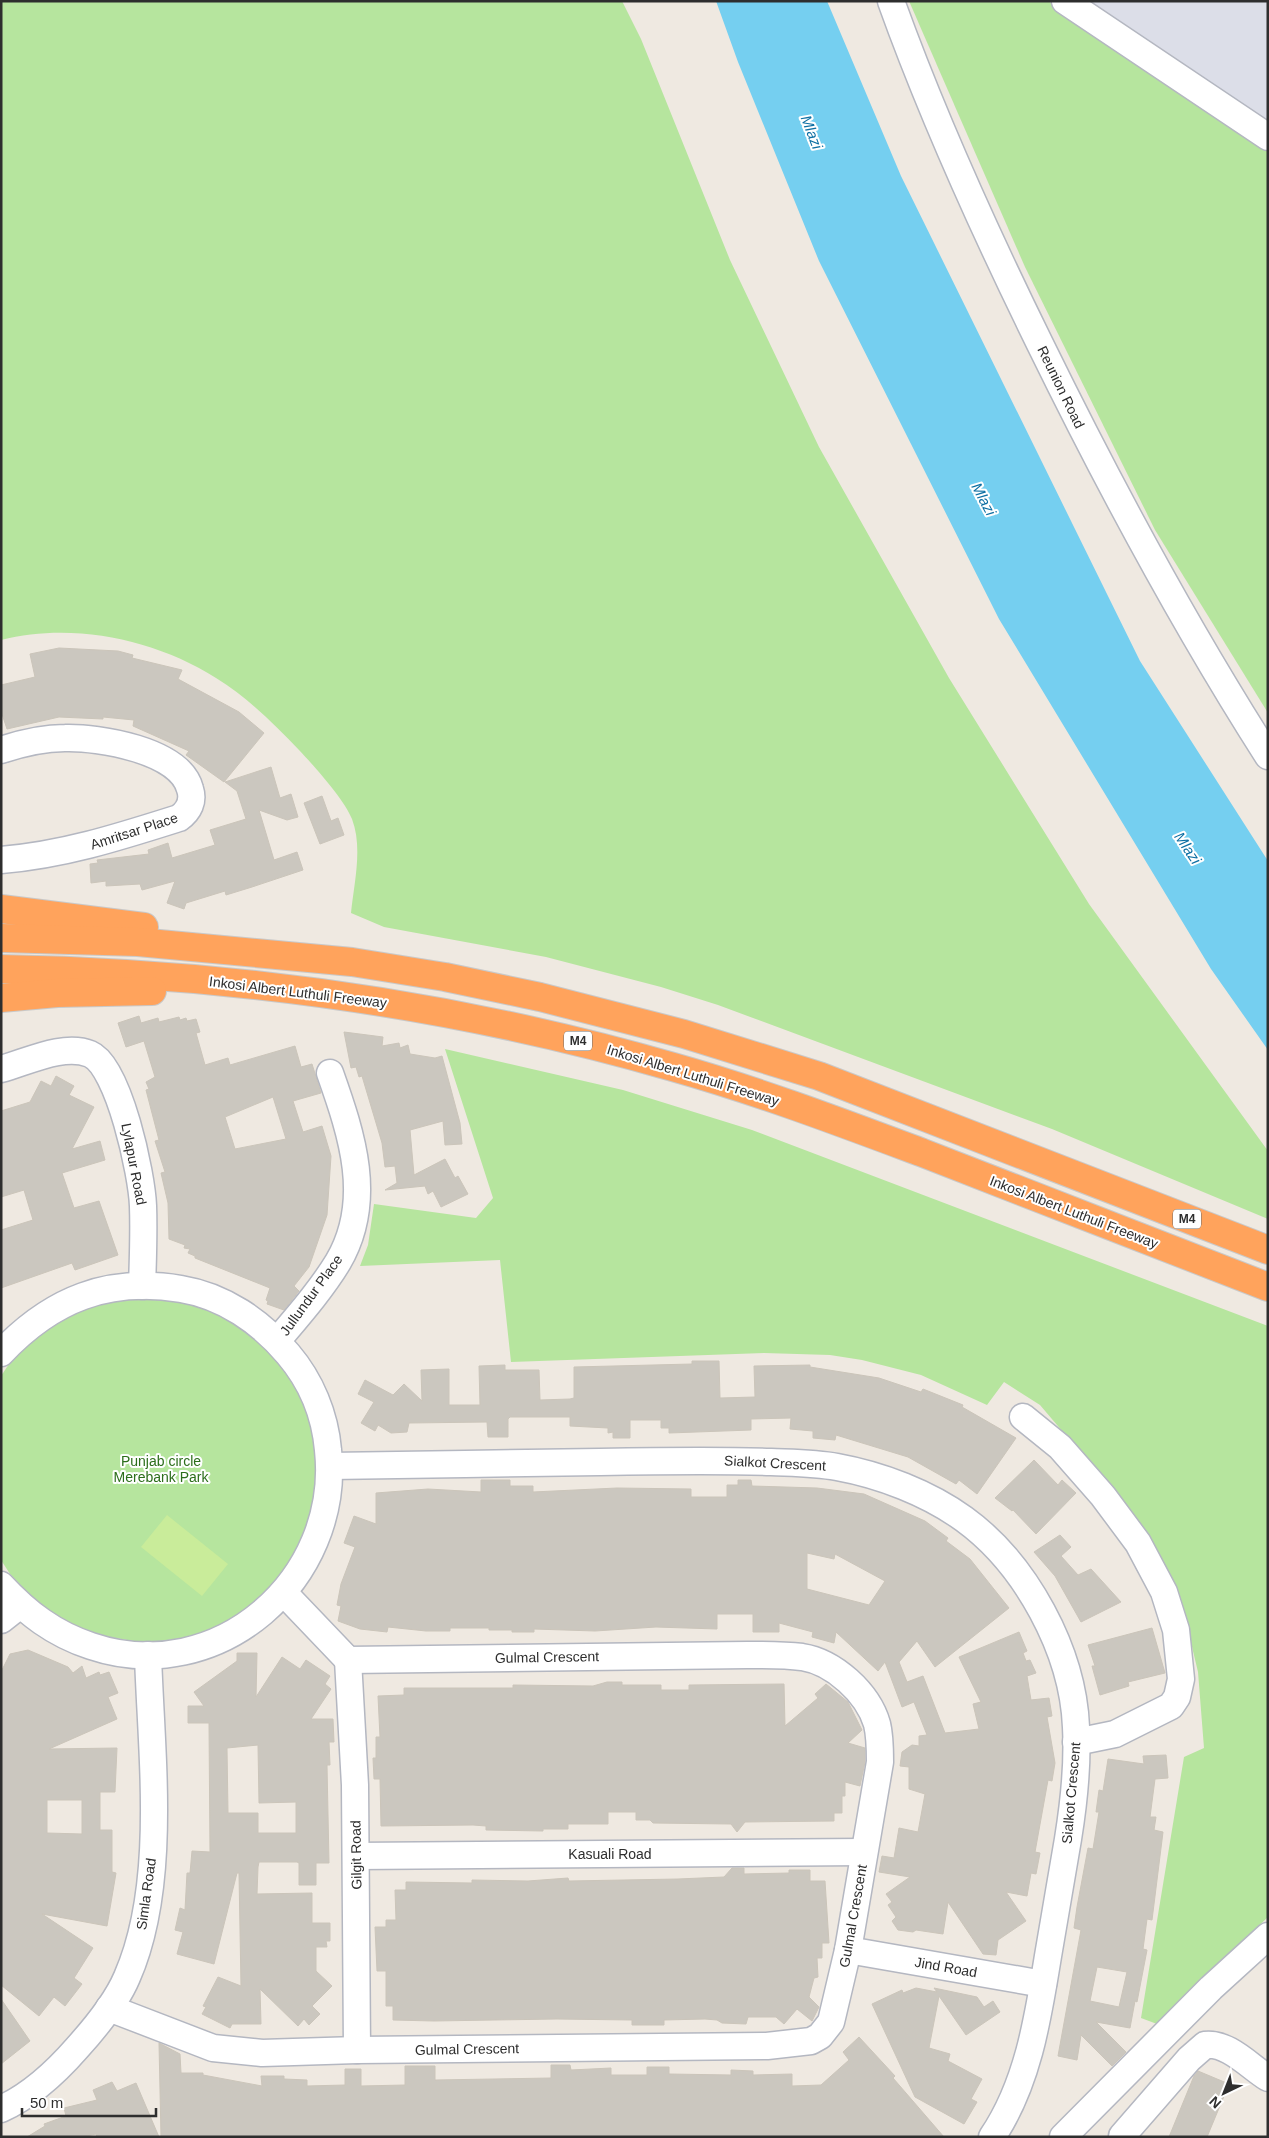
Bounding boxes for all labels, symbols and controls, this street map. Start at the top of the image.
water label: Mlazi [798,113,826,152]
street label: Reunion Road [1034,343,1088,431]
water label: Mlazi [968,480,1000,519]
street label: Amritsar Place [88,809,180,853]
water label: Mlazi [1171,829,1205,868]
street label: Inkosi Albert Luthuli Freeway [208,973,388,1011]
road number: M4 [564,1032,592,1050]
street label: Inkosi Albert Luthuli Freeway [605,1041,781,1109]
street label: Lylapur Road [118,1122,150,1206]
street label: Inkosi Albert Luthuli Freeway [988,1172,1160,1252]
road number: M4 [1173,1210,1201,1228]
street label: Jullundur Place [276,1251,346,1338]
street label: Sialkot Crescent [724,1452,826,1474]
park label: Punjab circle Merebank Park [114,1453,209,1485]
street label: Gulmal Crescent [495,1648,599,1666]
street label: Sialkot Crescent [1059,1741,1083,1844]
street label: Gilgit Road [347,1820,365,1890]
street label: Kasuali Road [568,1846,652,1862]
street label: Simla Road [133,1857,159,1931]
street label: Gulmal Crescent [836,1863,870,1969]
street label: Jind Road [914,1954,978,1980]
street label: Gulmal Crescent [415,2040,519,2058]
north arrow [1199,2068,1249,2118]
scale bar [22,2086,156,2118]
text: N [1206,2093,1224,2112]
text: 50 m [30,2094,63,2111]

